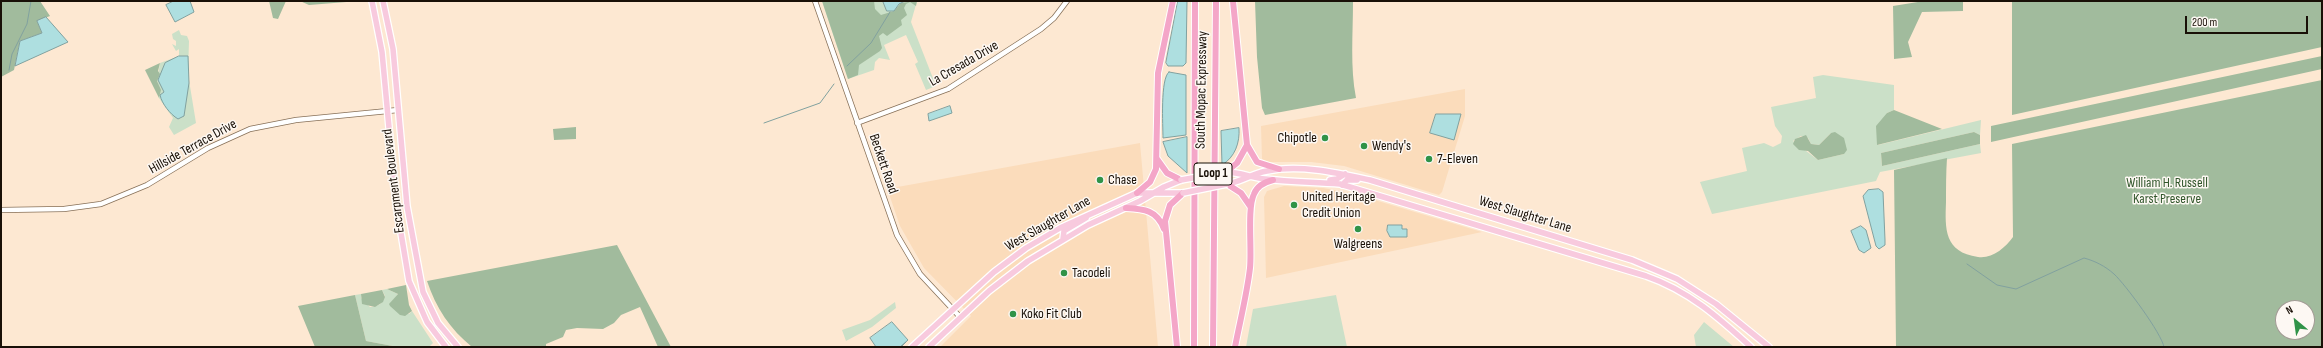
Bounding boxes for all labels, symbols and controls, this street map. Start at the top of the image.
scale bar [2187,8,2310,34]
text: 200 m [2192,15,2217,30]
street label: South Mopac Expressway [1193,31,1211,149]
street label: La Cresada Drive [926,37,1002,91]
street label: Hillside Terrace Drive [146,116,240,178]
street label: Escarpment Boulevard [379,128,409,234]
place label: Chipotle [1278,130,1317,146]
street label: Beckett Road [865,132,901,196]
marker: Chipotle [1320,133,1330,143]
place label: Wendy's [1372,138,1411,154]
marker: Wendy's [1359,141,1369,151]
place label: 7-Eleven [1437,151,1478,167]
marker: 7-Eleven [1424,154,1434,164]
road number: Loop 1 [1194,163,1232,185]
place label: Chase [1108,172,1137,188]
marker: Chase [1095,175,1105,185]
park label: William H. Russell Karst Preserve [2126,175,2208,208]
place label: United Heritage Credit Union [1302,189,1375,222]
street label: West Slaughter Lane [1002,193,1094,255]
street label: West Slaughter Lane [1477,193,1573,237]
marker: United Heritage Credit Union [1289,200,1299,210]
marker: Walgreens [1353,224,1363,234]
place label: Walgreens [1334,236,1382,252]
place label: Tacodeli [1072,265,1110,281]
marker: Tacodeli [1059,268,1069,278]
north arrow [2275,300,2315,340]
text: N [2284,303,2295,317]
place label: Koko Fit Club [1021,306,1082,322]
marker: Koko Fit Club [1008,309,1018,319]

